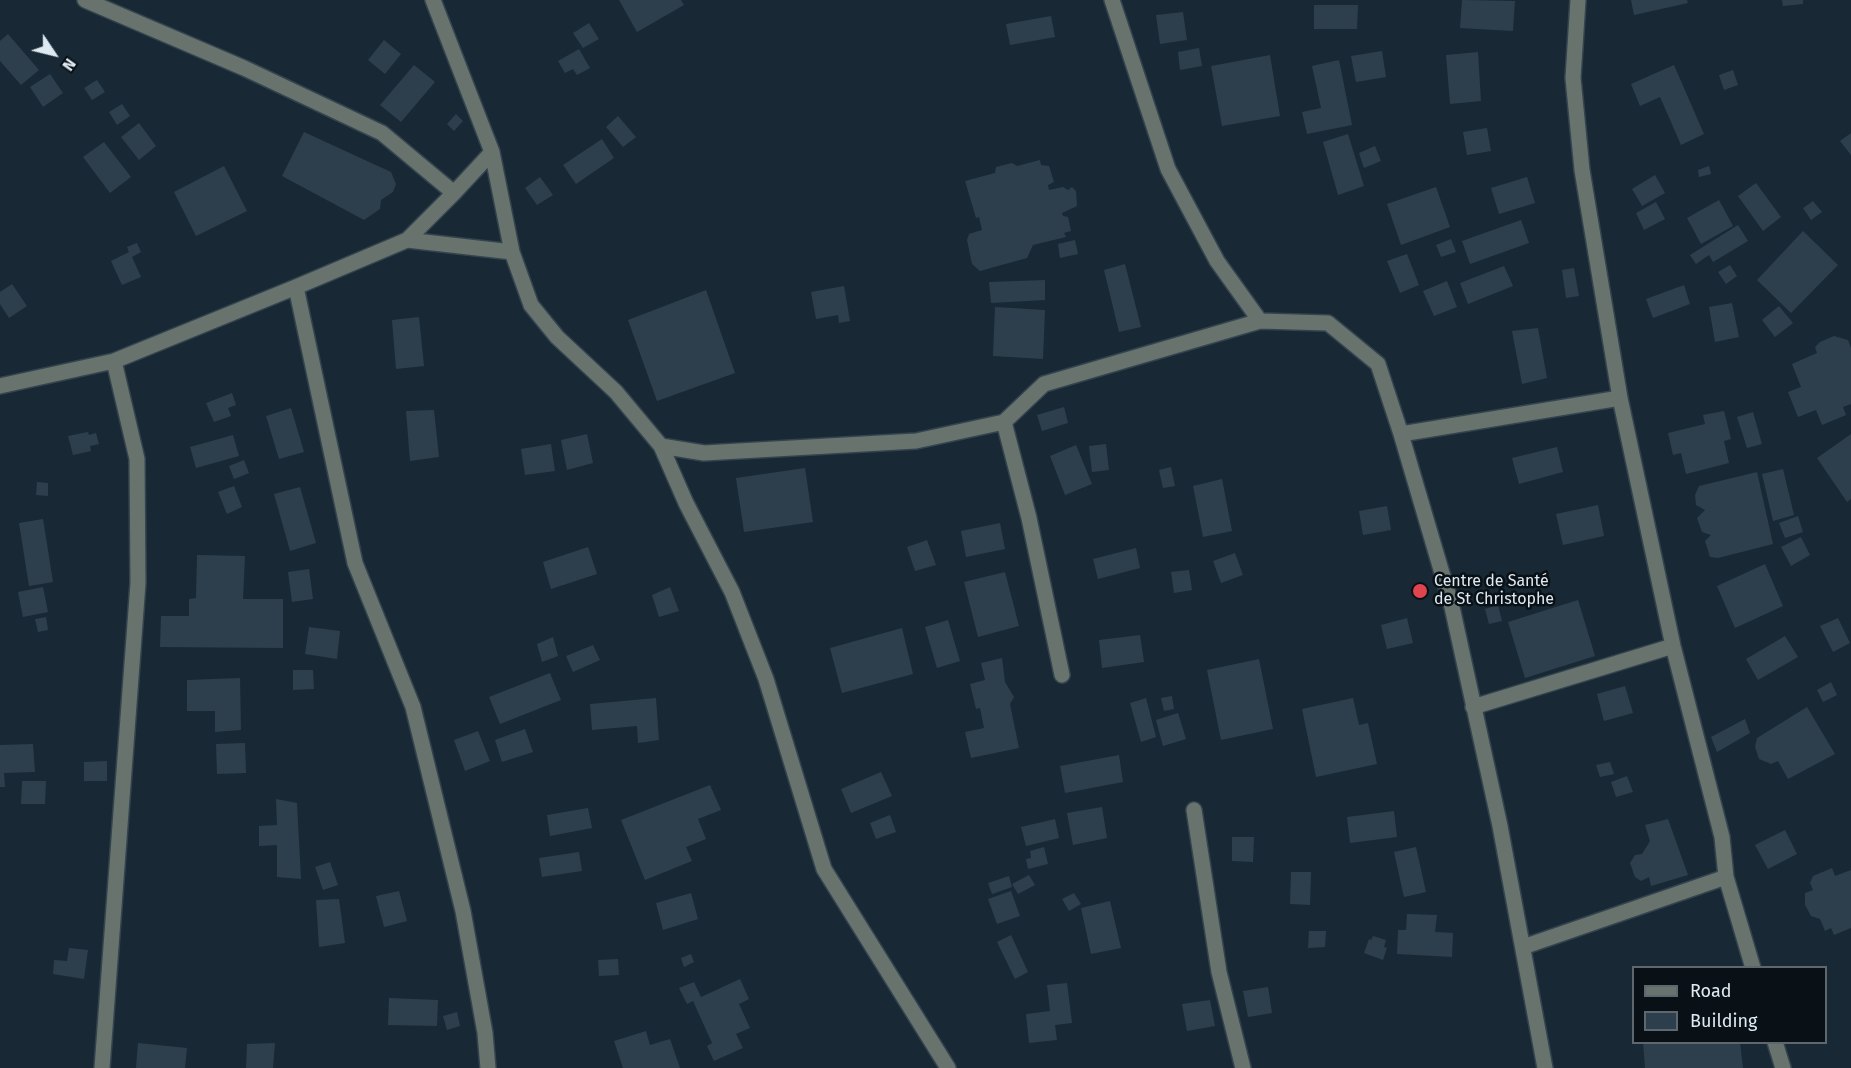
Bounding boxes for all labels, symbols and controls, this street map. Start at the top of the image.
north arrow [24,24,84,84]
text: N [58,55,80,74]
place label: Centre de Santé de St Christophe [1434,572,1554,610]
marker: Centre de Santé de St Christophe [1411,582,1429,600]
legend [1632,966,1827,1044]
text: Road [1690,980,1732,1002]
text: Building [1690,1010,1757,1032]

